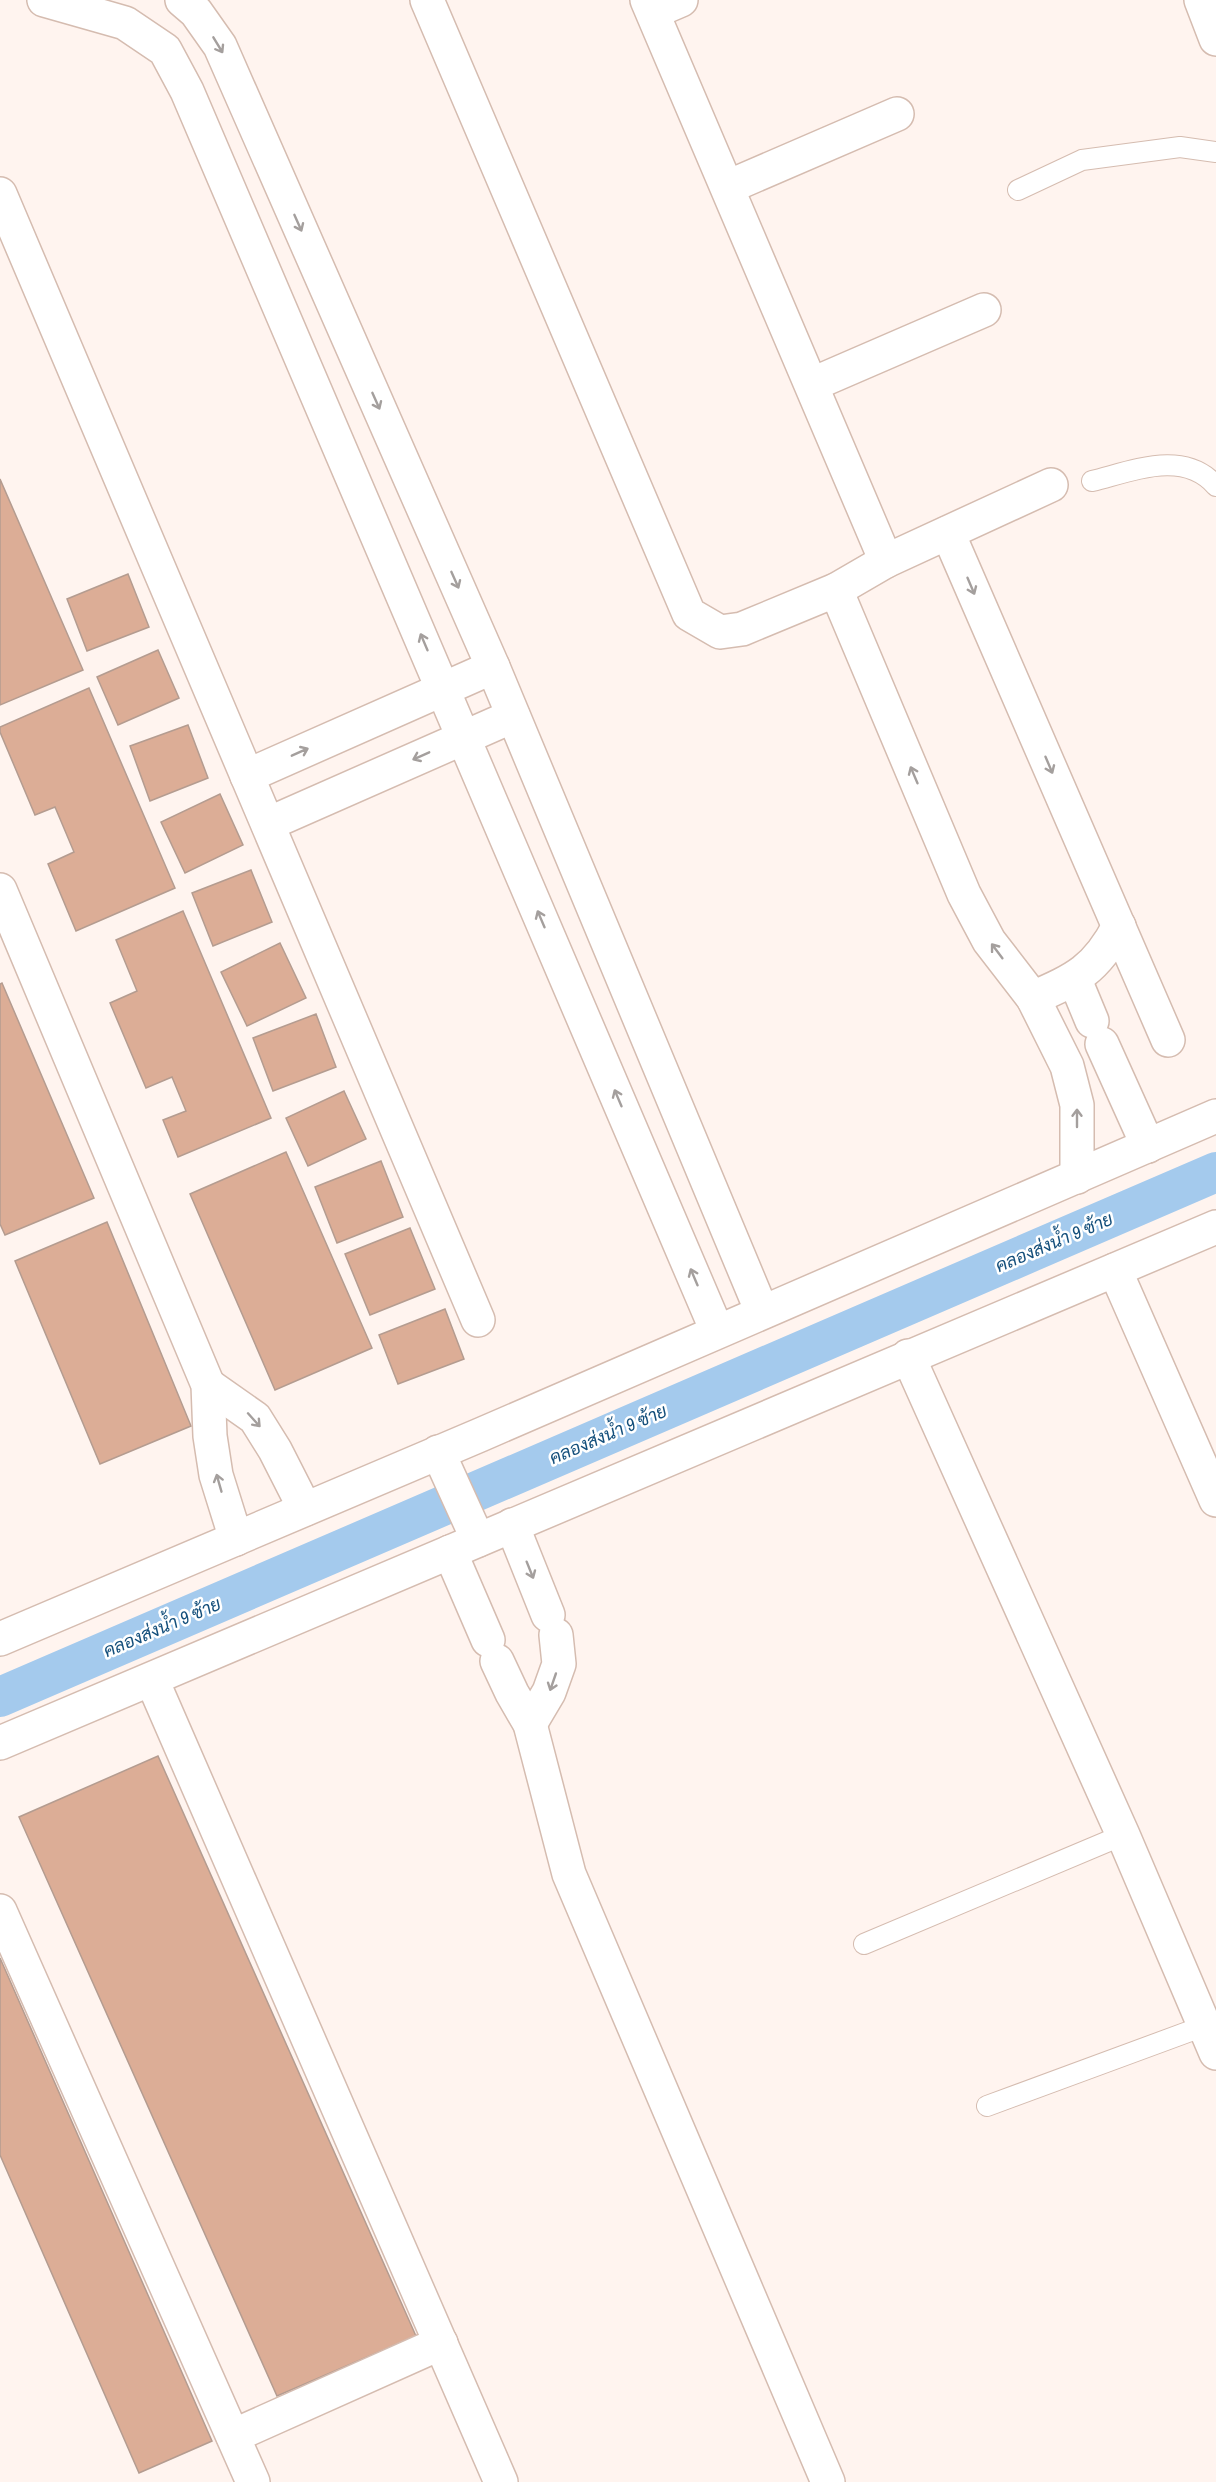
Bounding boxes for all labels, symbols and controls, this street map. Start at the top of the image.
one-way arrow [213,36,225,53]
one-way arrow [293,213,304,231]
one-way arrow [371,392,382,410]
one-way arrow [449,570,461,588]
one-way arrow [966,577,978,595]
one-way arrow [418,634,429,652]
one-way arrow [291,746,309,757]
one-way arrow [412,750,430,762]
one-way arrow [1044,756,1055,774]
one-way arrow [908,766,919,785]
one-way arrow [535,910,546,928]
one-way arrow [991,943,1004,959]
one-way arrow [612,1089,623,1108]
one-way arrow [1071,1109,1083,1129]
water label: คลองส่งน้ำ 9 ซ้าย [990,1203,1117,1278]
one-way arrow [688,1269,699,1287]
water label: คลองส่งน้ำ 9 ซ้าย [544,1395,671,1470]
one-way arrow [247,1413,261,1428]
one-way arrow [213,1474,224,1493]
one-way arrow [525,1560,536,1579]
water label: คลองส่งน้ำ 9 ซ้าย [98,1588,225,1663]
one-way arrow [546,1672,557,1691]

